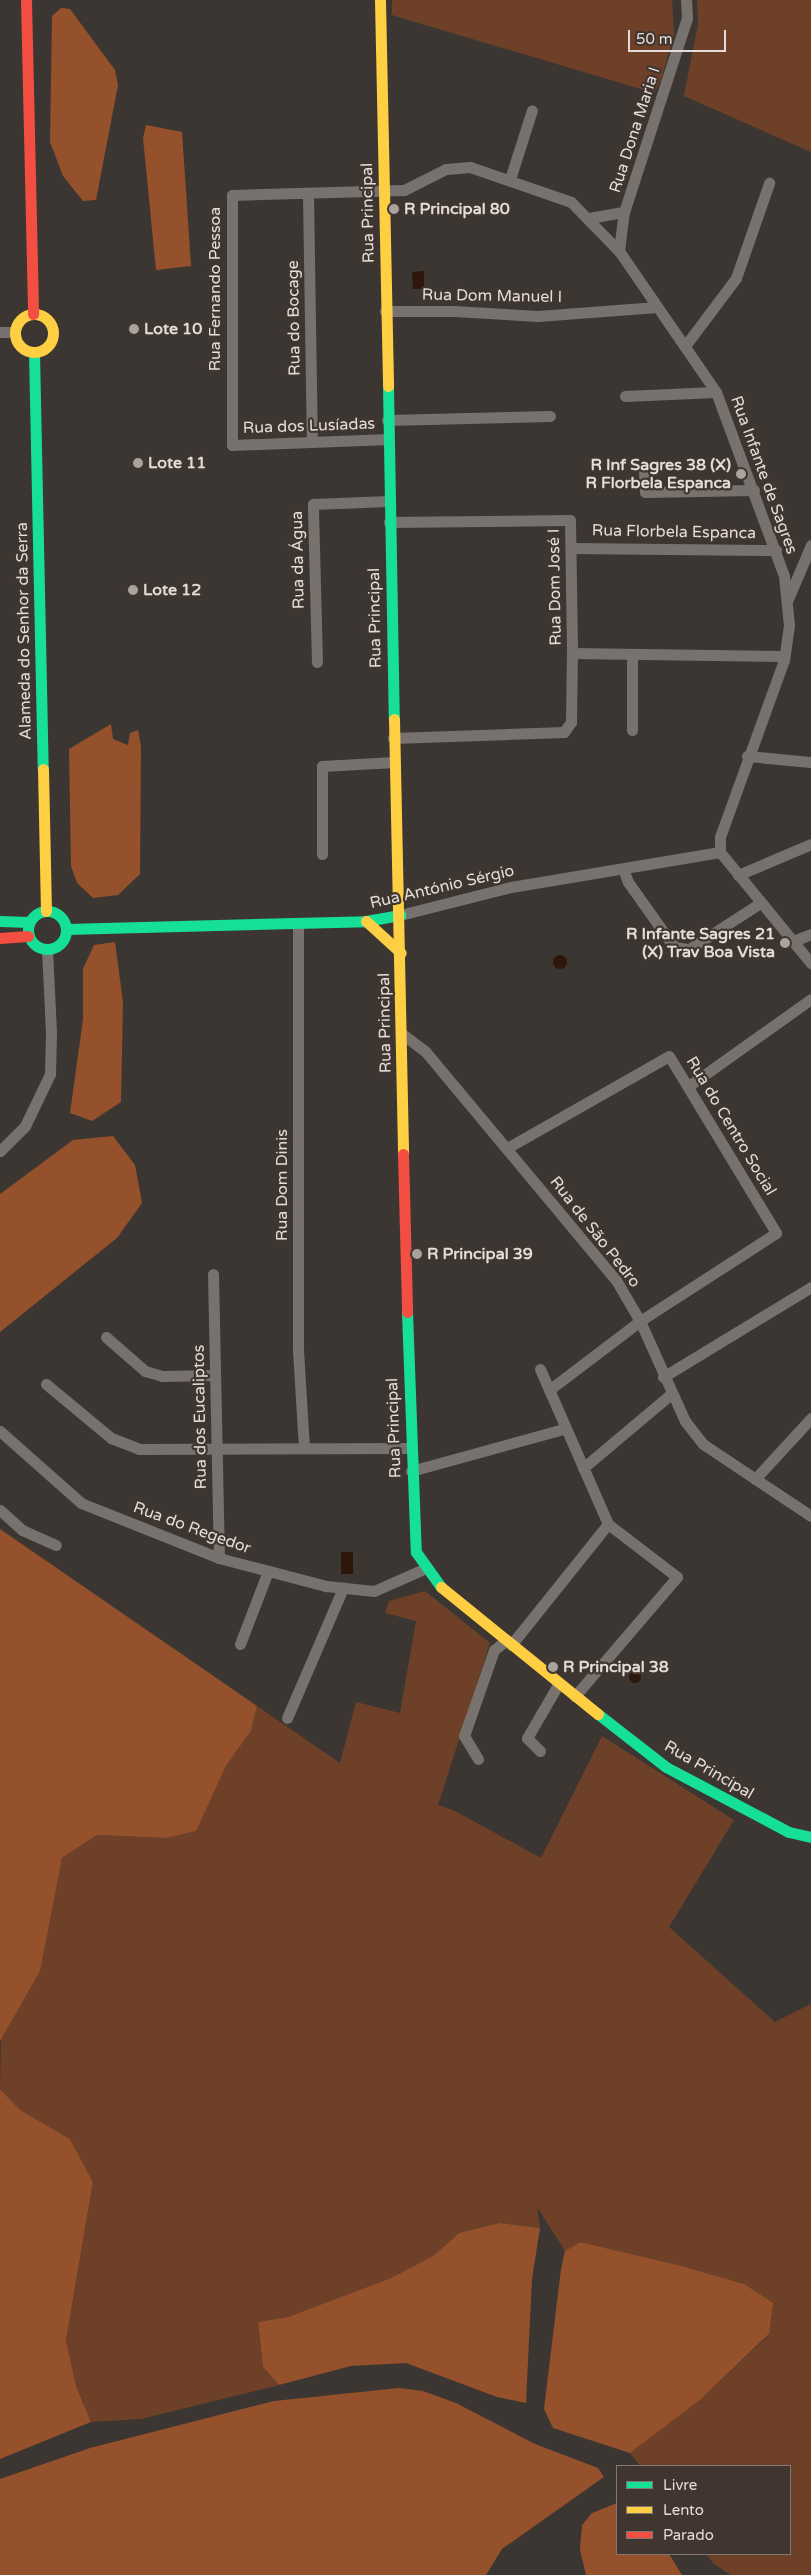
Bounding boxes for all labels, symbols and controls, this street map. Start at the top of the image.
scale bar [631,20,728,52]
text: 50 m [636,30,673,48]
street label: Rua Dona Maria I [606,65,664,195]
street label: Rua Principal [358,163,378,263]
place label: R Principal 80 [404,199,510,219]
marker: R Principal 80 [388,203,400,215]
street label: Rua Fernando Pessoa [205,207,225,371]
street label: Rua do Bocage [283,260,305,376]
street label: Rua Dom Manuel I [422,285,562,307]
place label: Lote 10 [144,319,202,339]
marker: Lote 10 [128,323,140,335]
street label: Rua Infante de Sagres [726,393,802,557]
street label: Rua dos Lusíadas [243,414,375,438]
place label: Lote 11 [148,453,206,473]
place label: R Inf Sagres 38 (X) R Florbela Espanca [586,455,731,493]
marker: Lote 11 [132,457,144,469]
marker: R Inf Sagres 38 (X) R Florbela Espanca [735,468,747,480]
street label: Rua da Água [288,511,308,609]
street label: Rua Florbela Espanca [592,521,756,543]
street label: Alameda do Senhor da Serra [13,522,35,740]
street label: Rua Dom José I [544,528,566,646]
street label: Rua Principal [365,568,385,668]
place label: Lote 12 [143,580,201,600]
marker: Lote 12 [127,584,139,596]
street label: Rua António Sérgio [368,861,516,913]
place label: R Infante Sagres 21 (X) Trav Boa Vista [626,924,775,962]
marker: R Infante Sagres 21 (X) Trav Boa Vista [779,937,791,949]
street label: Rua Principal [375,973,395,1073]
street label: Rua do Centro Social [682,1053,780,1199]
street label: Rua Dom Dinis [272,1129,292,1241]
street label: Rua de São Pedro [546,1173,644,1291]
place label: R Principal 39 [427,1244,533,1264]
marker: R Principal 39 [411,1248,423,1260]
street label: Rua dos Eucaliptos [189,1345,211,1489]
street label: Rua Principal [383,1378,405,1478]
street label: Rua do Regedor [131,1498,253,1558]
place label: R Principal 38 [563,1657,669,1677]
marker: R Principal 38 [547,1661,559,1673]
street label: Rua Principal [661,1737,757,1803]
legend [616,2465,791,2555]
text: Livre [663,2476,697,2494]
text: Lento [663,2501,704,2519]
text: Parado [663,2526,714,2544]

